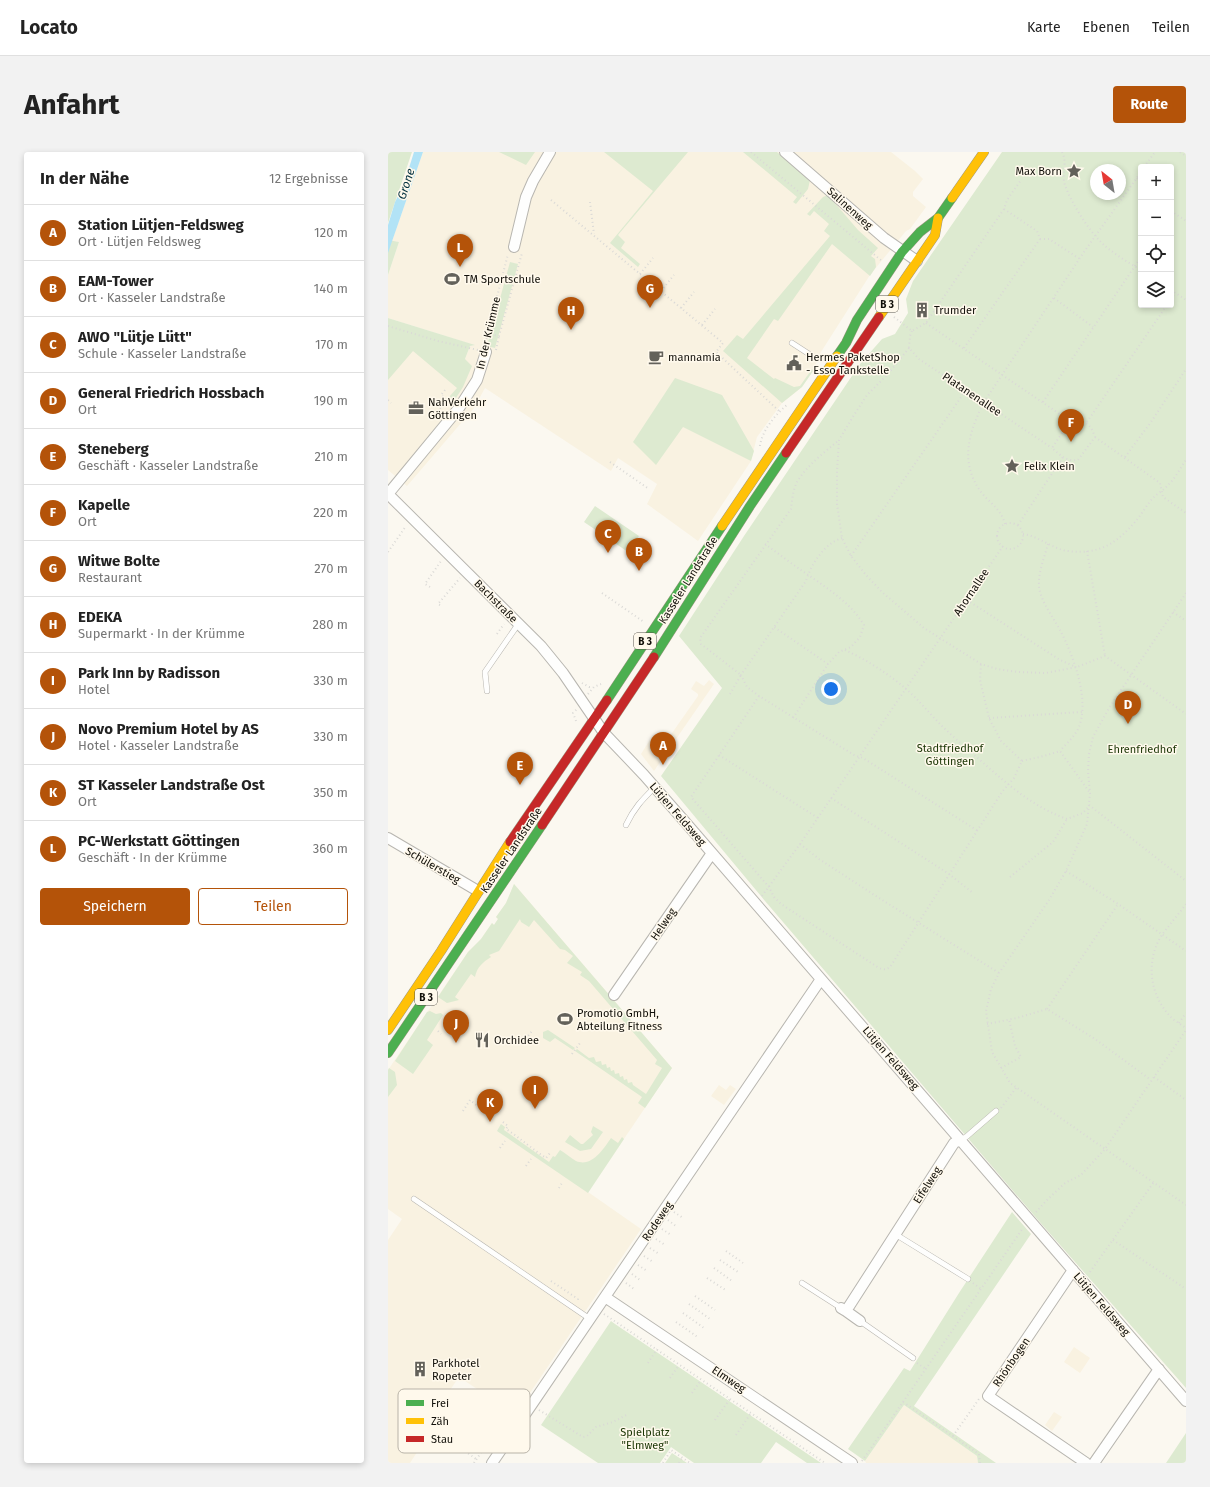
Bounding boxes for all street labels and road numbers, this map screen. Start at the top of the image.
street label: Salinenweg [824,185,875,232]
street label: In der Krümme [474,295,503,371]
road number: B 3 [876,296,898,312]
street label: Platanenallee [940,370,1004,419]
street label: Kasseler Landstraße [656,534,721,626]
street label: Ahornallee [951,566,992,618]
street label: Bachstraße [471,577,520,626]
road number: B 3 [634,633,656,649]
street label: Lütjen Feldsweg [647,780,709,849]
street label: Kasseler Landstraße [478,805,545,896]
street label: Schülerstieg [403,844,463,887]
street label: Helweg [648,905,679,943]
road number: B 3 [415,989,437,1005]
street label: Lütjen Feldsweg [860,1024,922,1093]
street label: Eifelweg [911,1164,944,1206]
street label: Rodeweg [639,1199,676,1244]
street label: Lütjen Feldsweg [1071,1270,1133,1339]
street label: Rhönbogen [990,1335,1033,1390]
street label: Elmweg [709,1363,748,1396]

